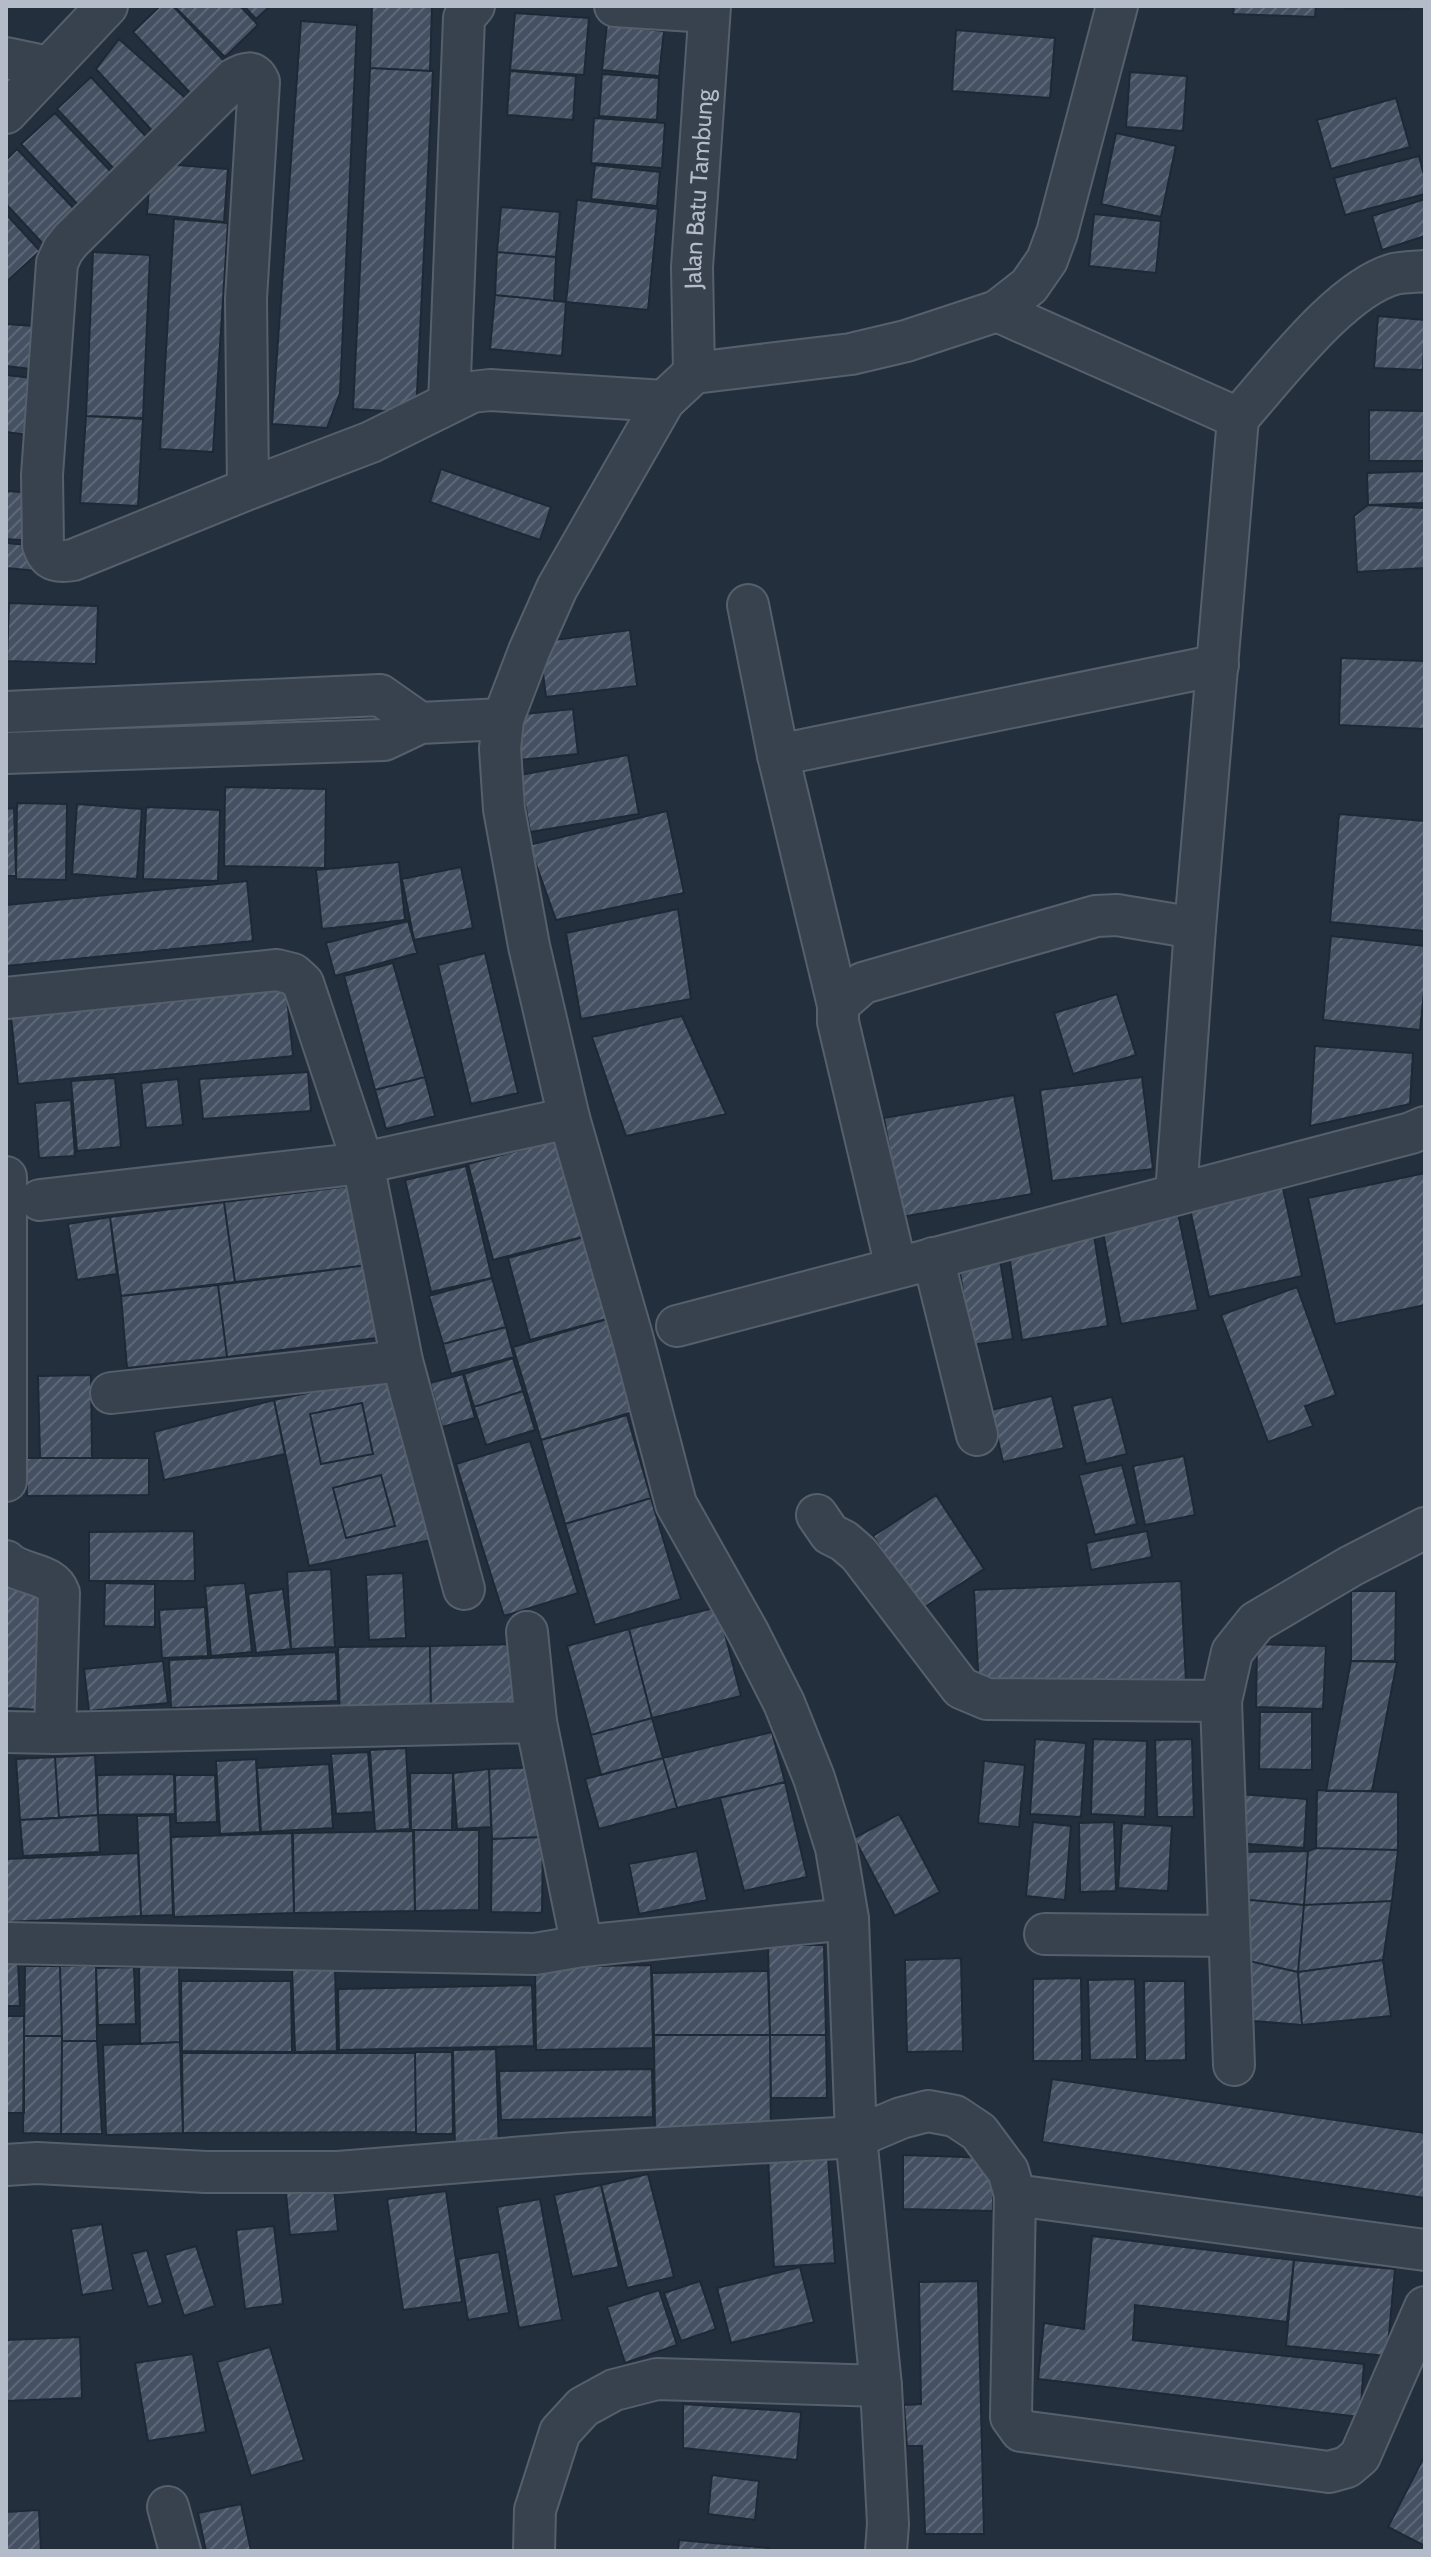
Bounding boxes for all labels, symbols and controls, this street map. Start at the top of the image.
street label: Jalan Batu Tambung [677,87,719,290]

